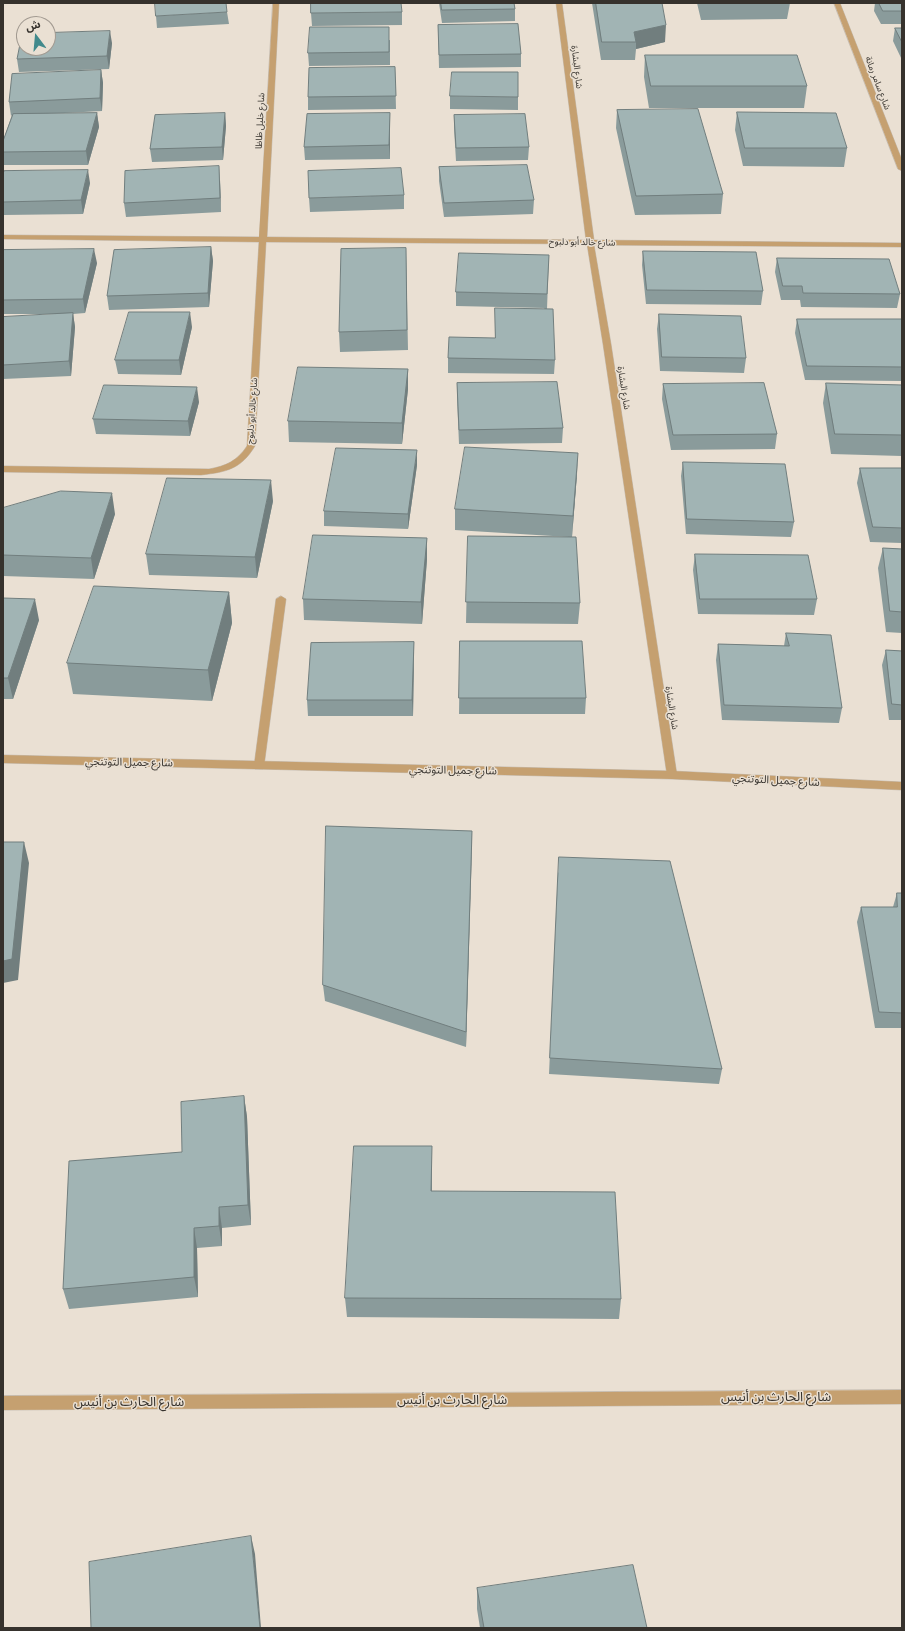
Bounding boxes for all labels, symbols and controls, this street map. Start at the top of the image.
north arrow [16,16,56,56]
text: ش [24,17,42,33]
street label: شارع البشارة [569,45,585,89]
street label: شارع سامر رمانة [863,55,893,111]
street label: شارع خليل ظاظا [253,93,267,149]
street label: شارع خالد أبو دلبوح [549,236,615,248]
street label: شارع البشارة [615,366,633,410]
street label: شارع خالد أبو دلبوح [244,377,260,445]
street label: شارع البشارة [663,686,681,730]
street label: شارع جميل التوتنجي [85,755,173,769]
street label: شارع جميل التوتنجي [409,763,497,777]
street label: شارع جميل التوتنجي [732,771,820,789]
street label: شارع الحارث بن أنيس [721,1389,831,1405]
street label: شارع الحارث بن أنيس [397,1392,507,1408]
street label: شارع الحارث بن أنيس [74,1394,184,1410]

